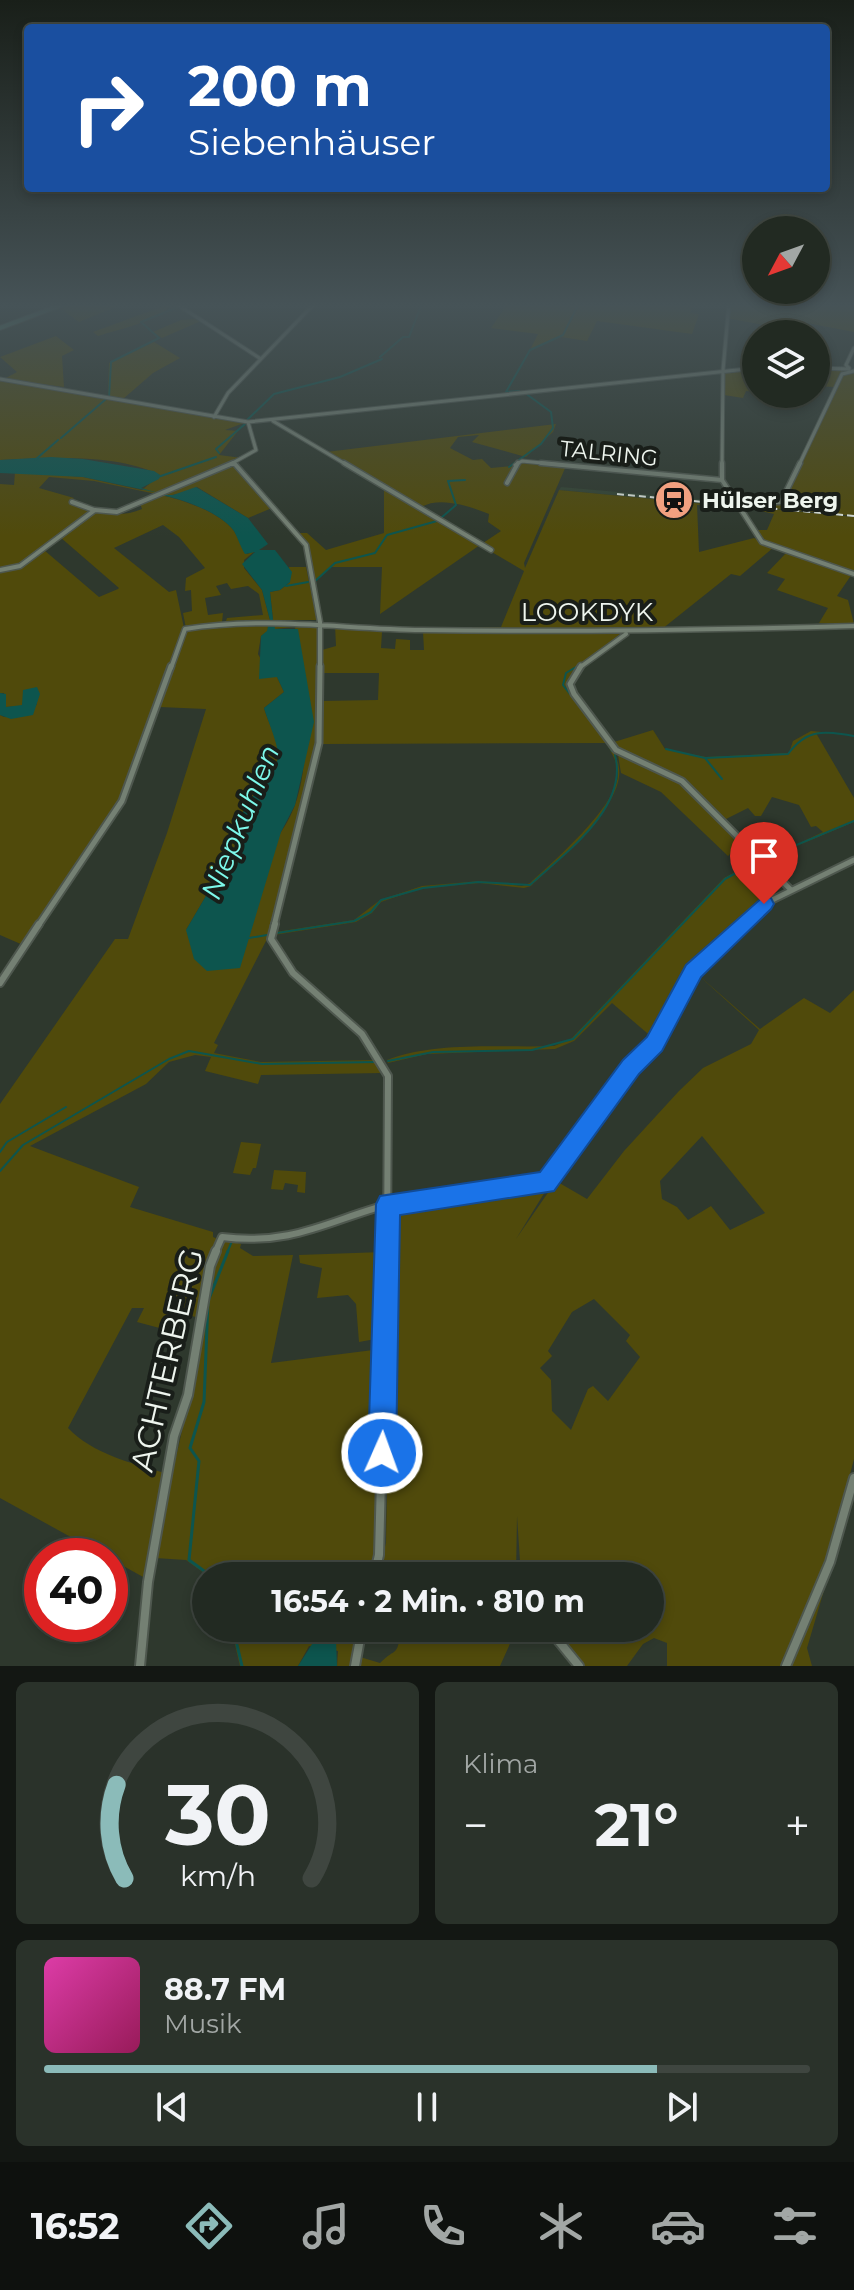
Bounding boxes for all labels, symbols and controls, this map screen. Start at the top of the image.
text: 200 m [188,52,372,120]
icon: right [56,56,160,160]
text: Siebenhäuser [188,120,436,164]
north arrow [742,216,830,304]
map controls [742,216,830,408]
button: layers [742,320,830,408]
street label: TALRING [559,435,659,472]
station icon: Hülser Berg [653,479,695,521]
place label: Hülser Berg [702,487,838,514]
street label: LOOKDYK [521,596,654,628]
water label: Niepkuhlen [194,740,286,904]
pin [730,822,798,904]
icon: arrive [742,834,786,878]
street label: ACHTERBERG [122,1245,211,1475]
position arrow [340,1411,424,1495]
speed limit sign: 40 [24,1538,128,1642]
text: 16:54 · 2 Min. · 810 m [271,1583,585,1620]
text: Klima [463,1748,538,1780]
text: 30 [164,1764,270,1866]
text: 21° [595,1788,679,1861]
text: − [463,1798,488,1852]
text: + [785,1798,810,1852]
text: km/h [179,1858,256,1893]
text: 88.7 FM [164,1971,286,2008]
text: Musik [164,2008,242,2040]
icon: previous [150,2085,194,2129]
icon: pause [405,2085,449,2129]
icon: next [660,2085,704,2129]
icon: directions [181,2198,237,2254]
icon: music [298,2198,354,2254]
icon: phone [415,2198,471,2254]
icon: climate [533,2198,589,2254]
icon: car [650,2198,706,2254]
icon: filters [767,2198,823,2254]
text: 16:52 [31,2204,120,2248]

